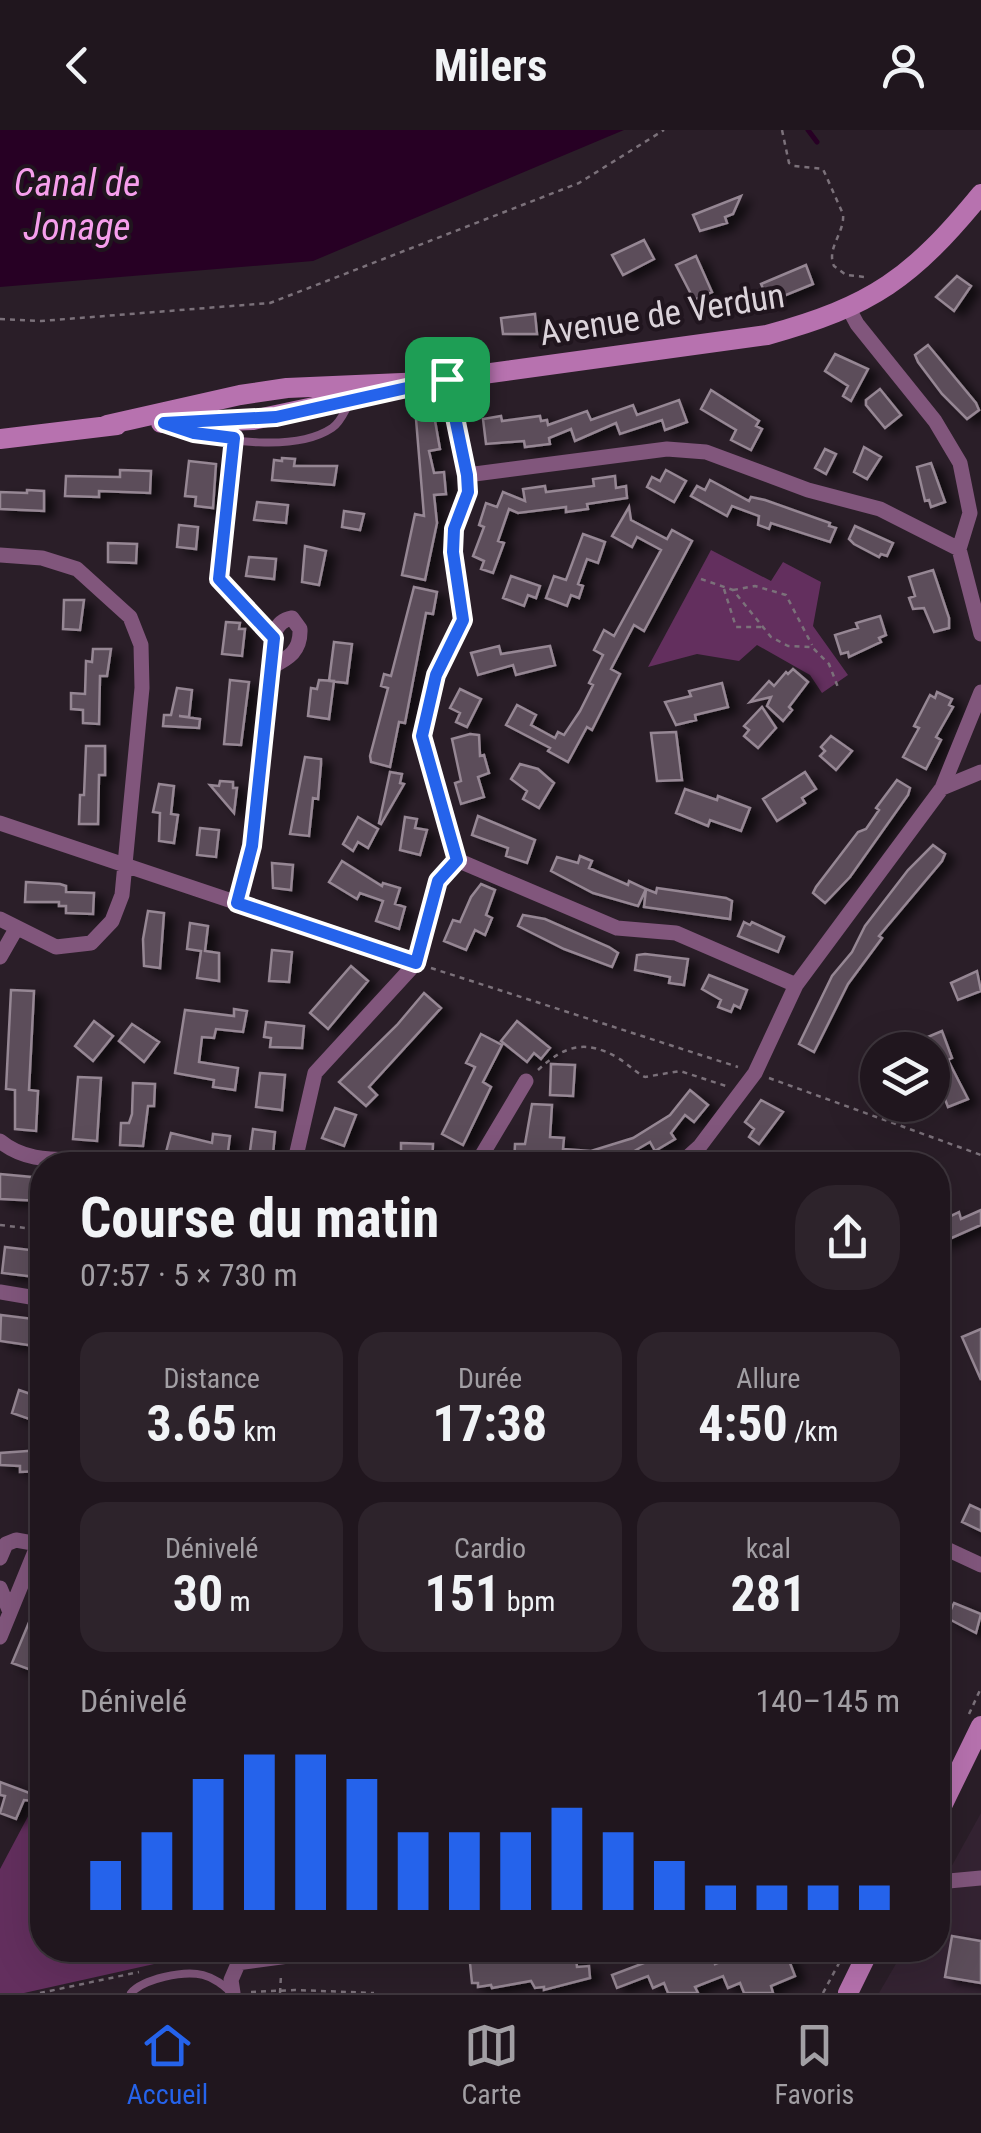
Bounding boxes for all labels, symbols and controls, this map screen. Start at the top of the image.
icon: back [50,38,105,93]
icon: person [876,38,931,93]
text: Milers [434,39,547,92]
water label: Canal de Jonage [14,161,140,249]
street label: Avenue de Verdun [537,275,787,354]
pin [405,337,490,422]
icon: arrive [420,352,475,407]
map controls [860,1032,950,1122]
button: layers [860,1032,950,1122]
button: share [795,1185,900,1290]
text: Course du matin [80,1186,439,1250]
text: 07:57 · 5 × 730 m [80,1256,298,1294]
text: Distance [163,1362,260,1395]
text: Durée [458,1362,522,1395]
text: Allure [736,1362,800,1395]
text: 3.65 [146,1395,237,1453]
text: 17:38 [433,1395,547,1453]
text: 4:50 [698,1395,788,1453]
text: km [237,1415,277,1448]
text: /km [788,1415,838,1448]
text: Dénivelé [165,1532,258,1565]
text: Cardio [454,1532,526,1565]
text: kcal [746,1532,791,1565]
text: 30 [173,1565,223,1623]
text: 151 [425,1565,500,1623]
text: 281 [730,1565,806,1623]
text: m [223,1585,251,1618]
text: bpm [500,1585,555,1618]
text: Dénivelé [80,1682,187,1720]
text: 140–145 m [755,1682,900,1720]
tab: Accueil [127,2018,208,2111]
tab: Carte [461,2018,521,2111]
tab: Favoris [775,2018,854,2111]

